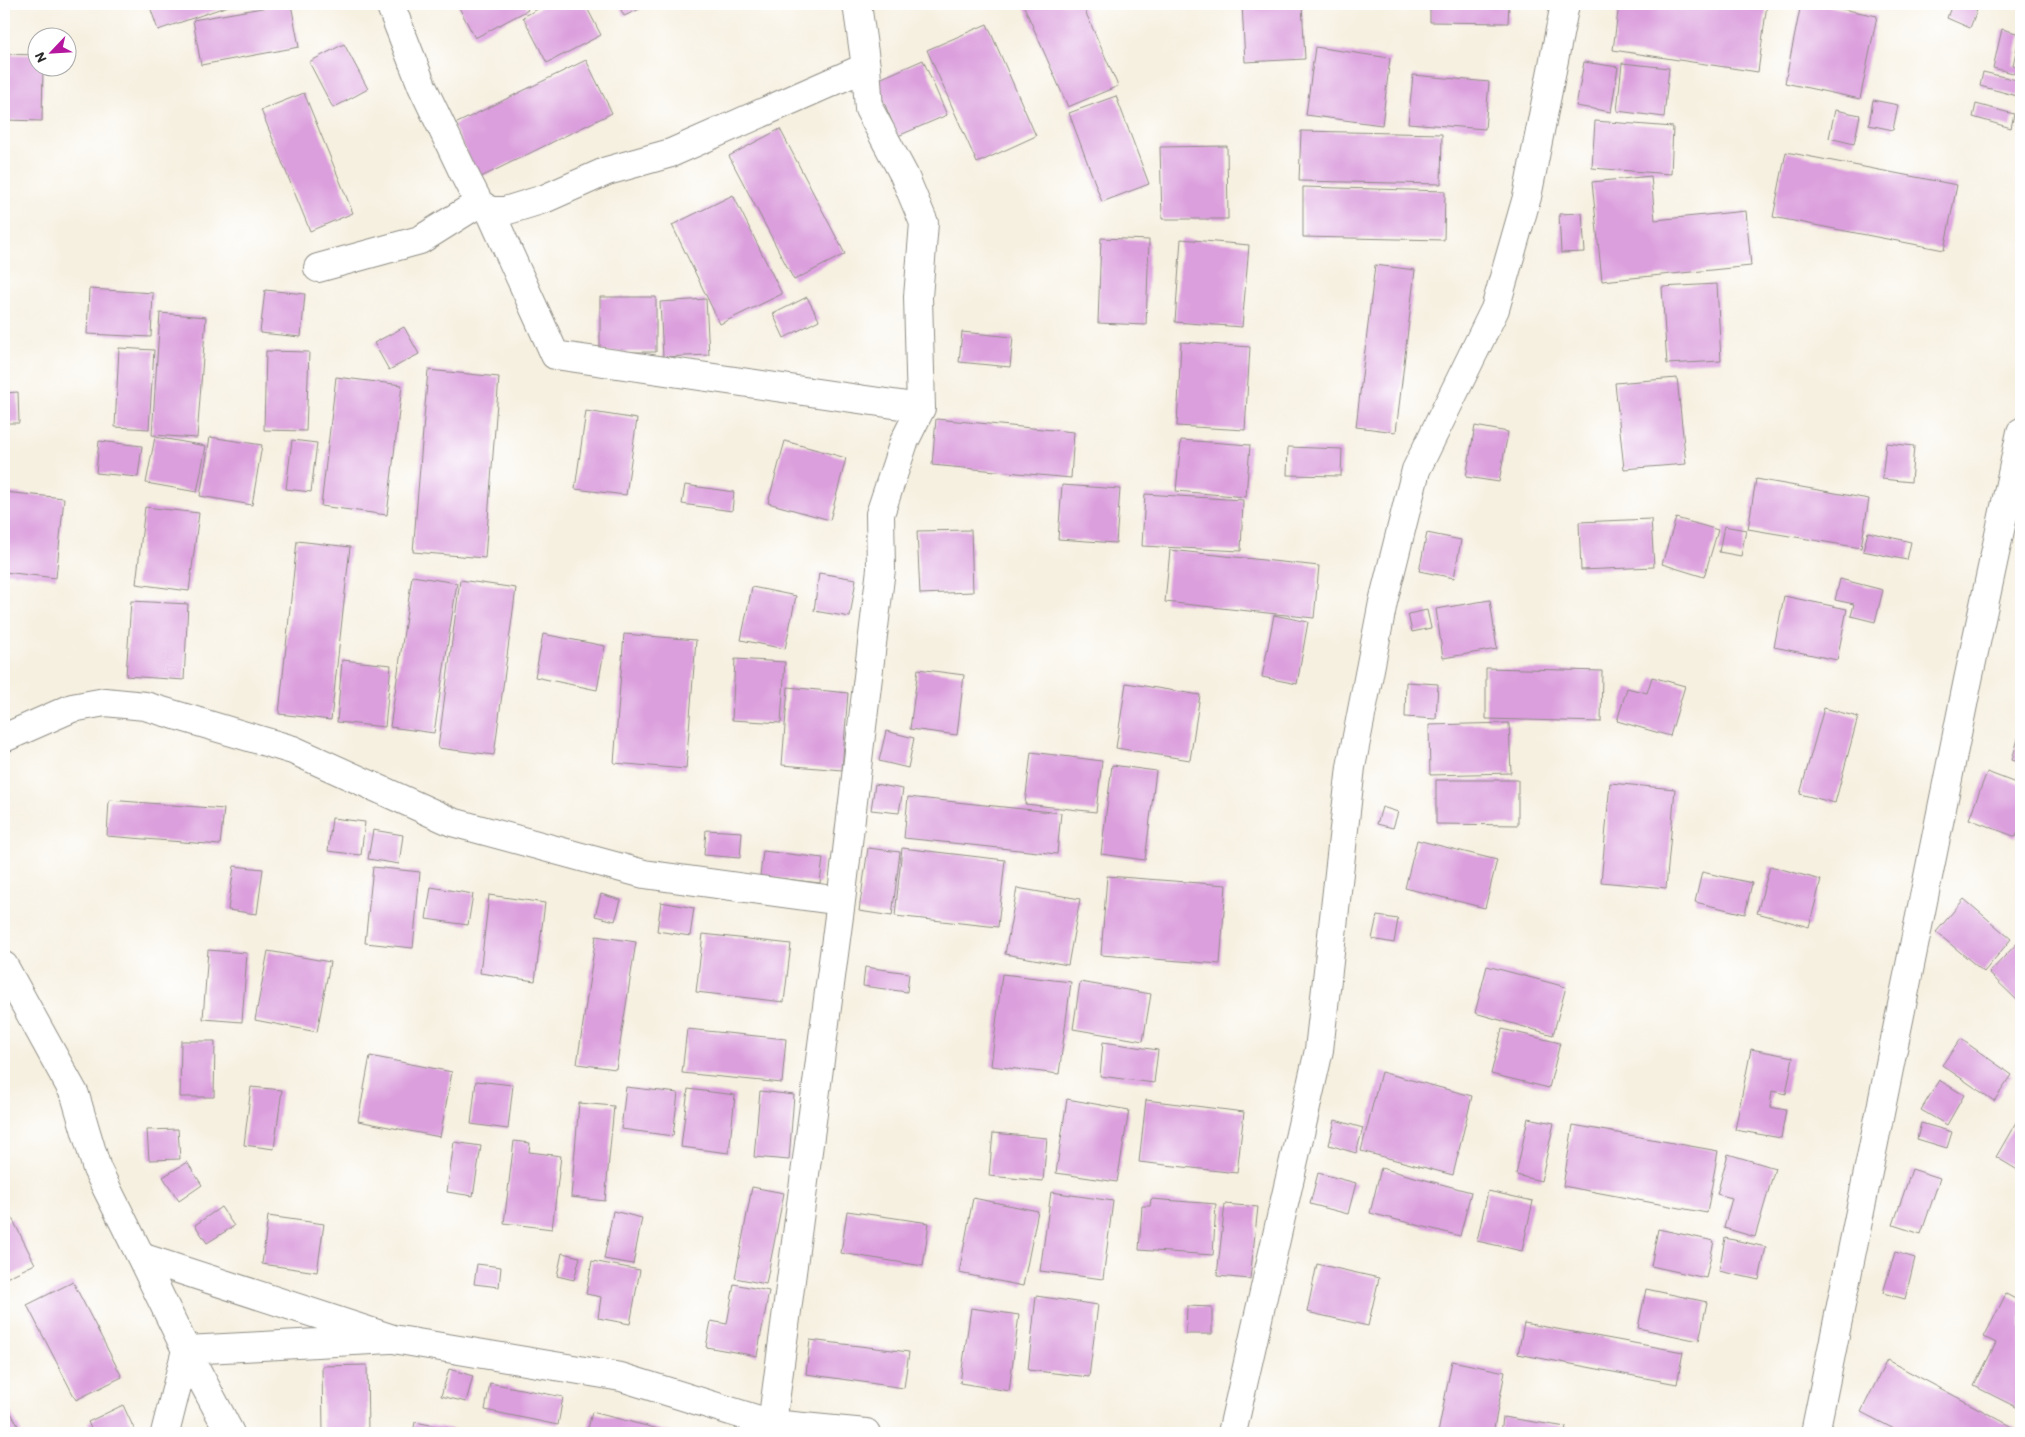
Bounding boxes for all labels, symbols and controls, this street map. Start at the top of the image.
north arrow [28,28,78,78]
text: N [31,49,50,65]

